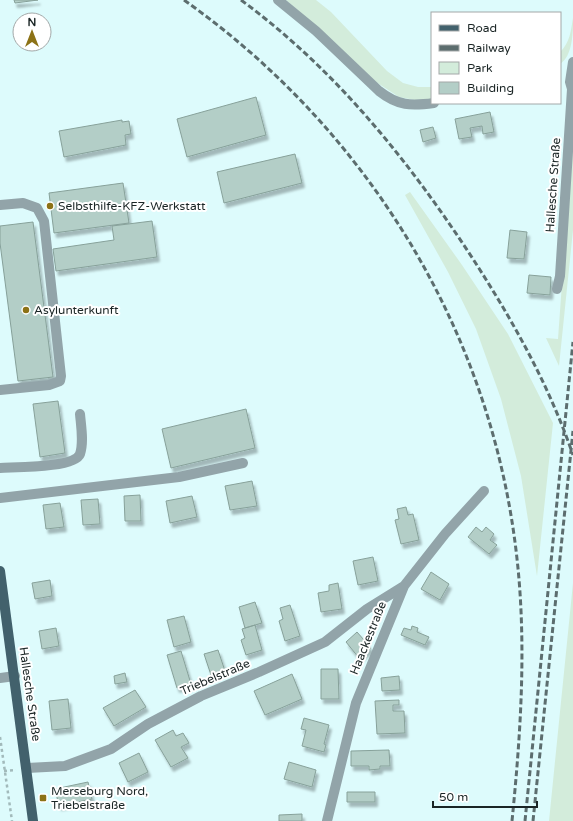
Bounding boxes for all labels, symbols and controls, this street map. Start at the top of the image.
north arrow [12,12,52,52]
legend [431,12,561,104]
text: N [28,16,36,29]
text: Road [467,21,497,35]
text: Railway [467,41,511,55]
text: Park [467,61,493,75]
text: Building [467,81,514,95]
street label: Hallesche Straße [543,137,563,233]
place label: Selbsthilfe-KFZ-Werkstatt [58,199,206,213]
marker: Selbsthilfe-KFZ-Werkstatt [45,201,55,211]
place label: Asylunterkunft [34,303,119,317]
marker: Asylunterkunft [21,305,31,315]
street label: Haackestraße [347,599,389,677]
street label: Hallesche Straße [16,646,44,742]
street label: Triebelstraße [178,656,252,698]
scale bar [433,783,537,809]
place label: Merseburg Nord, Triebelstraße [51,784,148,812]
text: 50 m [439,790,468,804]
marker: Merseburg Nord, Triebelstraße [38,793,48,803]

